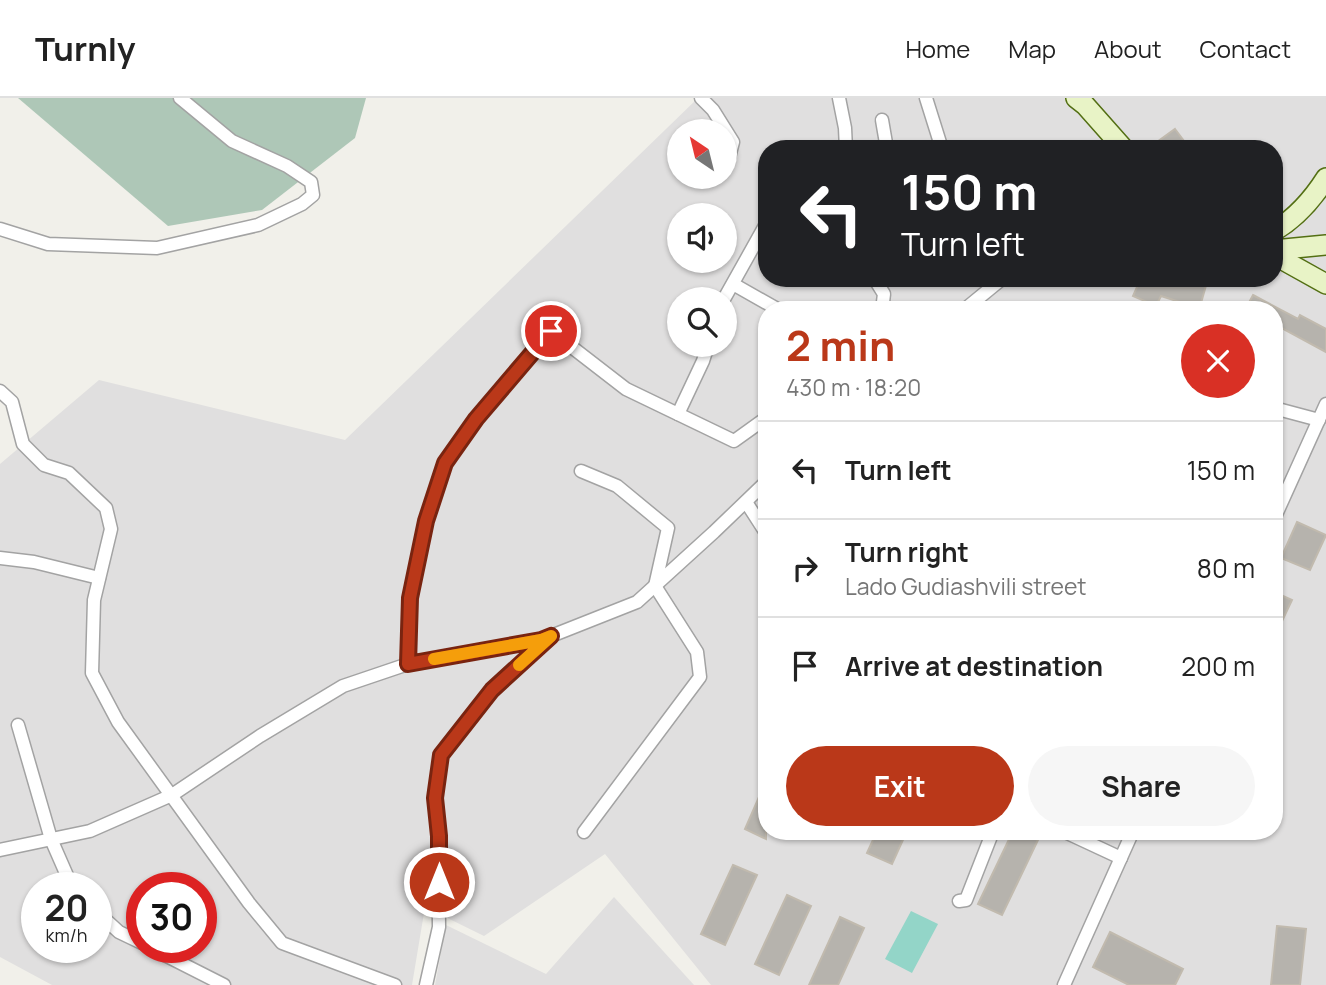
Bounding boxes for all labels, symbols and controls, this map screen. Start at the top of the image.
text: Turnly [35,26,136,71]
text: Home [905,32,970,65]
text: Map [1008,32,1056,65]
text: About [1094,32,1162,65]
text: Contact [1200,32,1291,65]
north arrow [667,119,737,189]
map controls [667,119,737,357]
text: 150 m [901,158,1037,225]
icon: left [786,168,877,259]
button: sound [667,203,737,273]
text: Turn left [901,222,1025,266]
button: search [667,287,737,357]
pin [521,301,581,361]
icon: arrive [532,312,570,350]
text: 2 min [786,316,895,374]
button: close [1181,324,1255,398]
text: 430 m · 18:20 [786,371,921,403]
icon: left [786,451,824,489]
text: Turn left [845,452,952,488]
text: 150 m [1187,452,1255,488]
text: Turn right [845,534,969,570]
icon: right [786,549,824,587]
text: 80 m [1197,550,1255,586]
text: Lado Gudiashvili street [845,570,1087,602]
icon: arrive [786,647,824,685]
text: Arrive at destination [845,648,1103,684]
text: 200 m [1181,648,1255,684]
button: Exit [786,746,1014,826]
button: Share [1028,746,1255,826]
position arrow [402,845,476,919]
speed limit sign: 30 [126,872,217,963]
text: 20 [45,884,88,932]
text: km/h [46,923,87,947]

